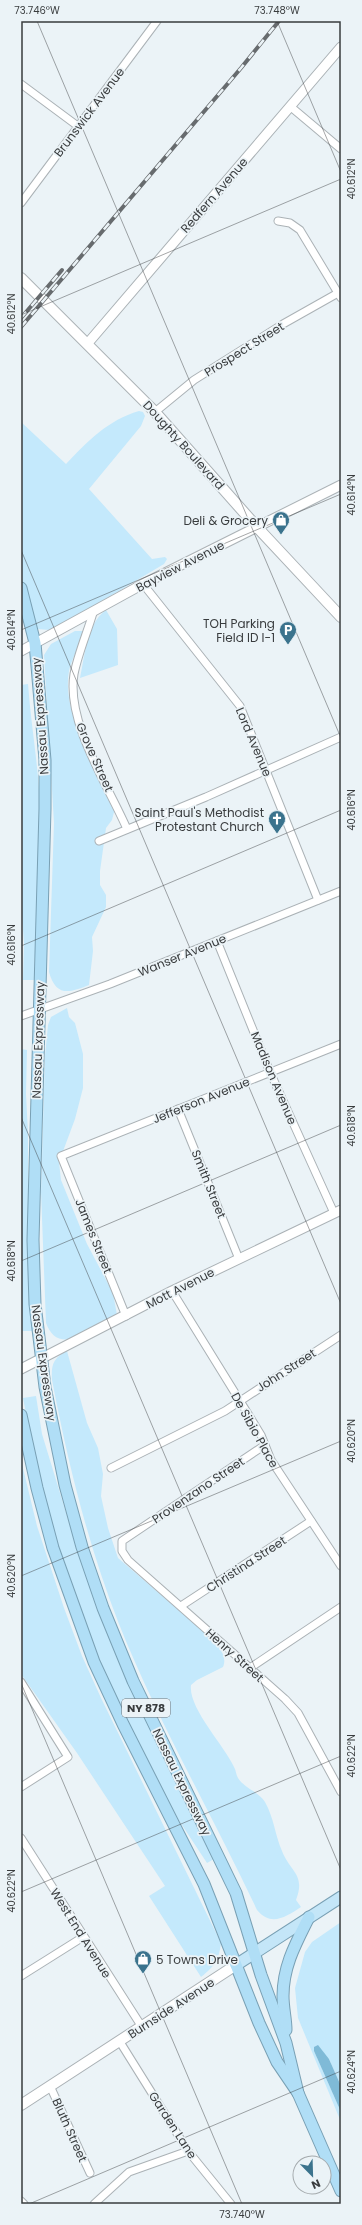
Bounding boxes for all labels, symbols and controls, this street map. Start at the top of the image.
text: 73.746°W [14,3,60,18]
text: 73.748°W [254,3,300,18]
street label: Brunswick Avenue [50,64,128,160]
street label: Redfern Avenue [177,154,251,236]
text: 40.612°N [344,158,359,200]
text: 40.612°N [4,293,19,335]
street label: Prospect Street [201,318,287,380]
street label: Doughty Boulevard [139,397,229,493]
text: 40.614°N [344,474,359,516]
shop icon: Deli & Grocery [271,510,291,535]
place label: Deli & Grocery [183,512,268,529]
street label: Bayview Avenue [133,536,227,596]
text: 40.614°N [4,609,19,651]
place label: TOH Parking Field ID I-1 [203,615,275,646]
parking icon: TOH Parking Field ID I-1 [278,620,298,645]
street label: Nassau Expressway [27,657,53,775]
street label: Lord Avenue [232,705,276,779]
street label: Grove Street [72,720,118,794]
text: 40.616°N [344,789,359,831]
place label: Saint Paul's Methodist Protestant Church [134,804,264,835]
church icon: Saint Paul's Methodist Protestant Church [267,809,287,834]
text: 40.616°N [4,924,19,966]
street label: Wanser Avenue [135,930,229,980]
street label: Nassau Expressway [27,981,49,1099]
street label: Madison Avenue [247,1029,301,1127]
street label: Jefferson Avenue [150,1073,252,1127]
text: 40.618°N [344,1105,359,1147]
street label: Smith Street [187,1147,231,1221]
street label: James Street [71,1196,117,1276]
text: 40.618°N [4,1240,19,1282]
street label: Mott Avenue [143,1263,217,1313]
street label: Nassau Expressway [27,1304,61,1422]
street label: John Street [253,1344,319,1396]
street label: De Sibio Place [227,1389,283,1471]
text: 40.620°N [344,1419,359,1463]
street label: Provenzano Street [148,1453,248,1527]
street label: Christina Street [203,1532,289,1596]
text: 40.620°N [4,1554,19,1598]
street label: Henry Street [202,1624,268,1686]
road number: NY 878 [122,1699,170,1717]
street label: Nassau Expressway [149,1726,215,1839]
text: 40.622°N [344,1734,359,1778]
text: 40.622°N [4,1869,19,1913]
street label: West End Avenue [46,1885,116,1981]
shop icon: 5 Towns Drive [133,1949,153,1974]
place label: 5 Towns Drive [156,1951,238,1968]
street label: Burnside Avenue [124,1974,218,2042]
text: 40.624°N [344,2050,359,2094]
street label: Garden Lane [145,2088,201,2162]
street label: Bluth Street [48,2095,92,2165]
north arrow [292,2155,332,2195]
text: N [309,2175,323,2193]
text: 73.740°W [219,2207,265,2222]

